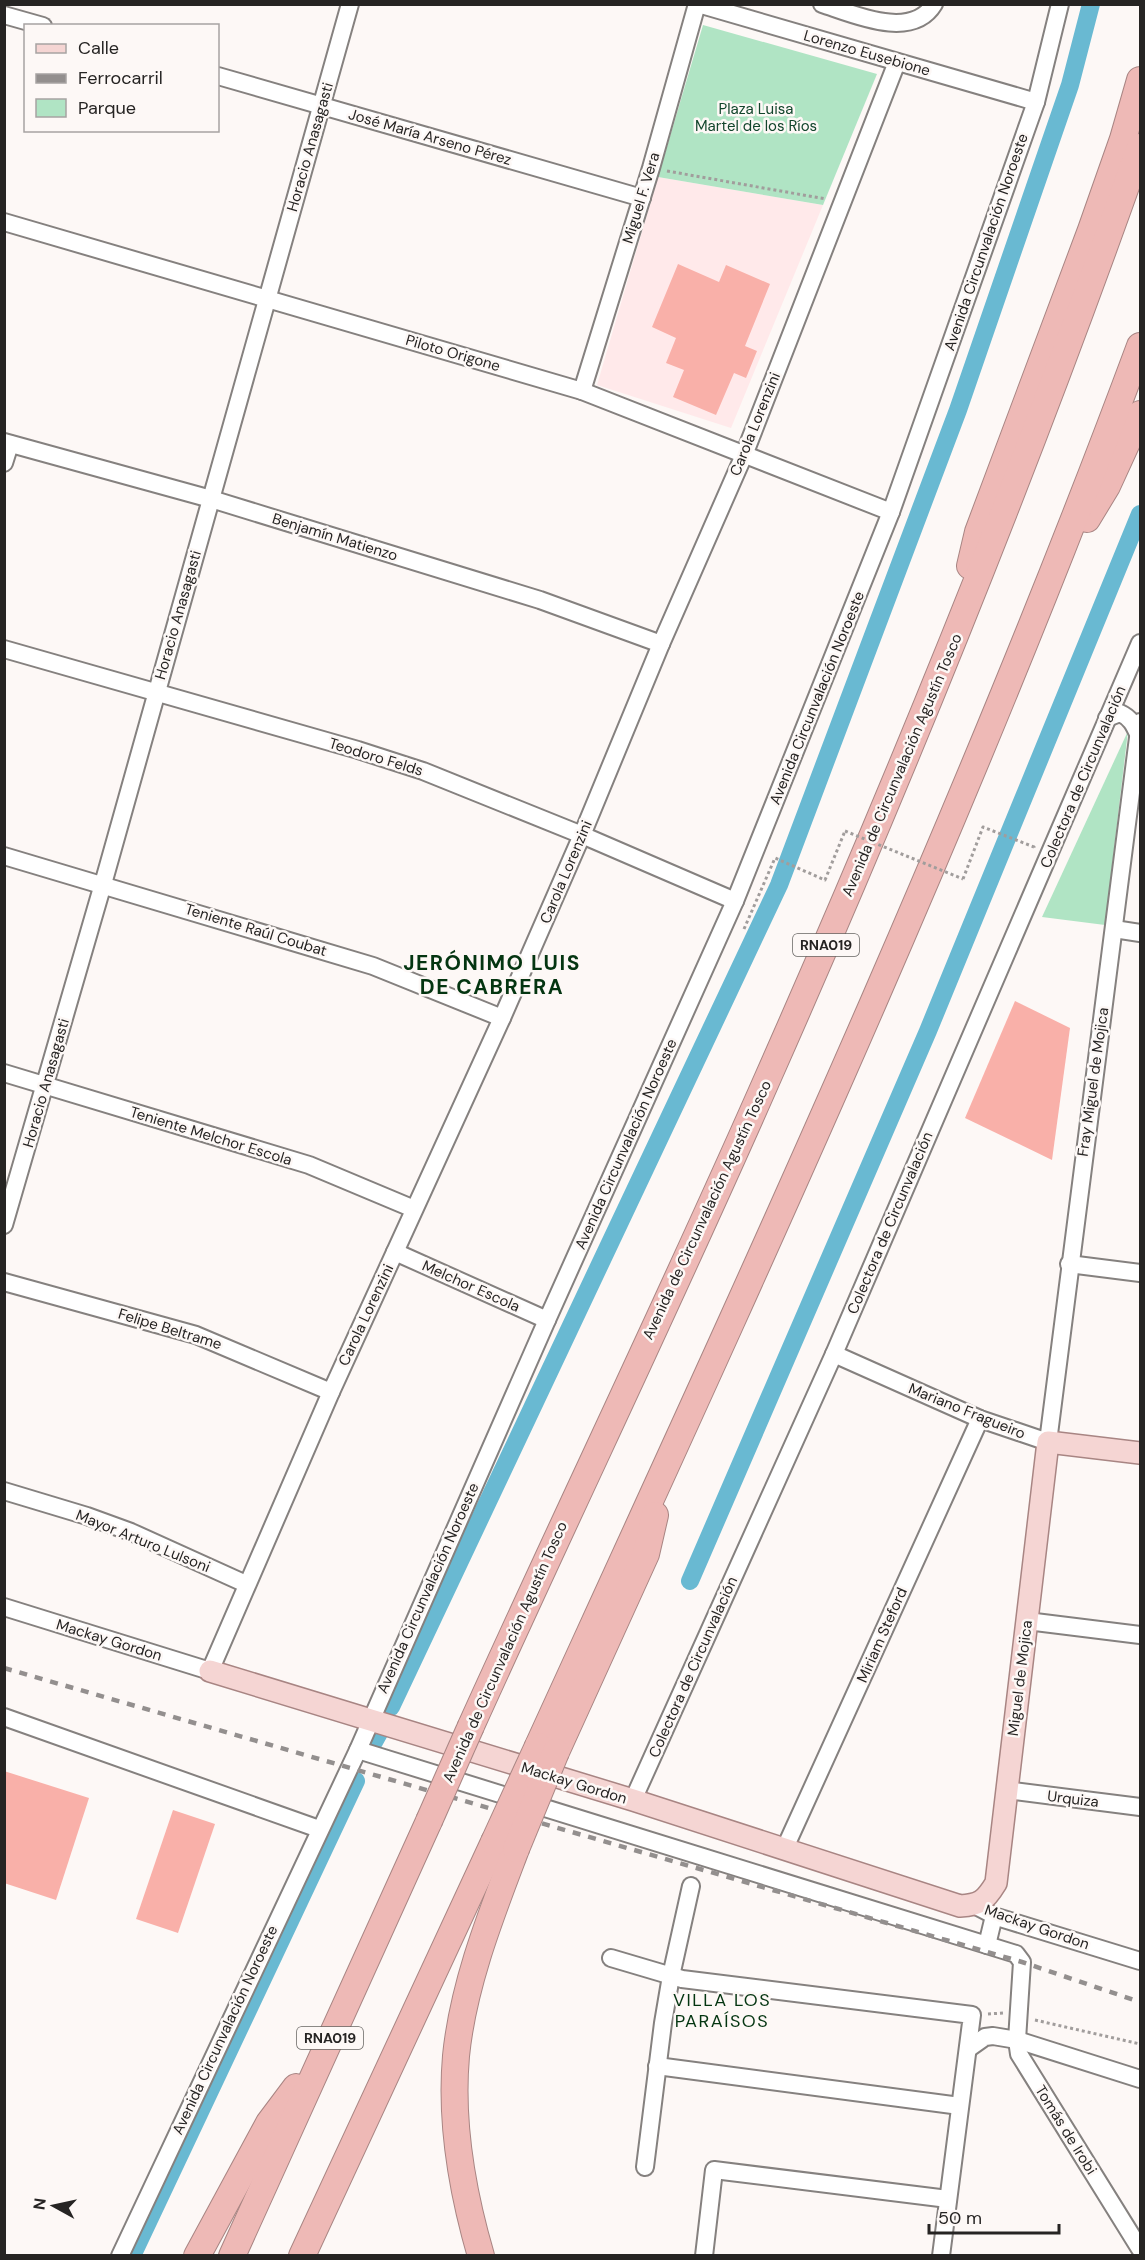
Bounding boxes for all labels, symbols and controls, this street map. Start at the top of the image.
legend [24,24,219,132]
street label: Lorenzo Eusebione [801,25,933,81]
text: Calle [78,36,119,60]
text: Ferrocarril [78,66,163,90]
street label: Horacio Anasagasti [282,80,338,214]
text: Parque [78,96,136,120]
park label: Plaza Luisa Martel de los Ríos [695,99,817,136]
street label: José María Arseno Pérez [346,104,514,170]
street label: Avenida Circunvalación Noroeste [939,131,1033,353]
street label: Miguel F. Vera [618,150,664,246]
street label: Piloto Origone [403,330,503,376]
street label: Carola Lorenzini [725,369,785,479]
street label: Benjamín Matienzo [270,508,400,566]
street label: Horacio Anasagasti [150,548,206,682]
street label: Avenida Circunvalación Noroeste [765,588,869,808]
street label: Avenida de Circunvalación Agustín Tosco [837,630,967,900]
street label: Colectora de Circunvalación [1035,683,1131,871]
street label: Teodoro Felds [326,733,426,781]
street label: Carola Lorenzini [535,817,597,927]
street label: Teniente Raúl Coubat [183,899,329,961]
road number: RNA019 [793,934,859,956]
district label: JERÓNIMO LUIS DE CABRERA [403,949,581,1001]
street label: Fray Miguel de Mojica [1073,1006,1113,1158]
street label: Horacio Anasagasti [18,1016,74,1150]
street label: Avenida Circunvalación Noroeste [570,1036,682,1252]
street label: Avenida de Circunvalación Agustín Tosco [638,1077,776,1343]
street label: Teniente Melchor Escola [128,1102,294,1170]
street label: Colectora de Circunvalación [842,1129,938,1317]
street label: Melchor Escola [419,1255,523,1317]
street label: Carola Lorenzini [334,1261,398,1369]
street label: Felipe Beltrame [116,1304,224,1354]
street label: Mariano Fragueiro [906,1378,1029,1444]
street label: Avenida Circunvalación Noroeste [372,1480,484,1696]
street label: Mayor Arturo Lulsoni [73,1505,213,1577]
street label: Avenida de Circunvalación Agustín Tosco [438,1518,572,1786]
street label: Colectora de Circunvalación [644,1573,742,1761]
street label: Miriam Steford [852,1584,912,1686]
street label: Mackay Gordon [54,1614,164,1666]
street label: Miguel de Mojica [1003,1619,1037,1737]
street label: Mackay Gordon [519,1757,629,1809]
street label: Urquiza [1046,1786,1100,1812]
street label: Mackay Gordon [982,1900,1092,1954]
street label: Avenida Circunvalación Noroeste [168,1922,282,2138]
district label: VILLA LOS PARAÍSOS [673,1988,771,2033]
road number: RNA019 [297,2027,363,2049]
street label: Tomás de Irobi [1031,2082,1101,2178]
north arrow [24,2176,84,2236]
text: N [28,2197,51,2211]
scale bar [929,2197,1060,2235]
text: 50 m [938,2206,982,2230]

